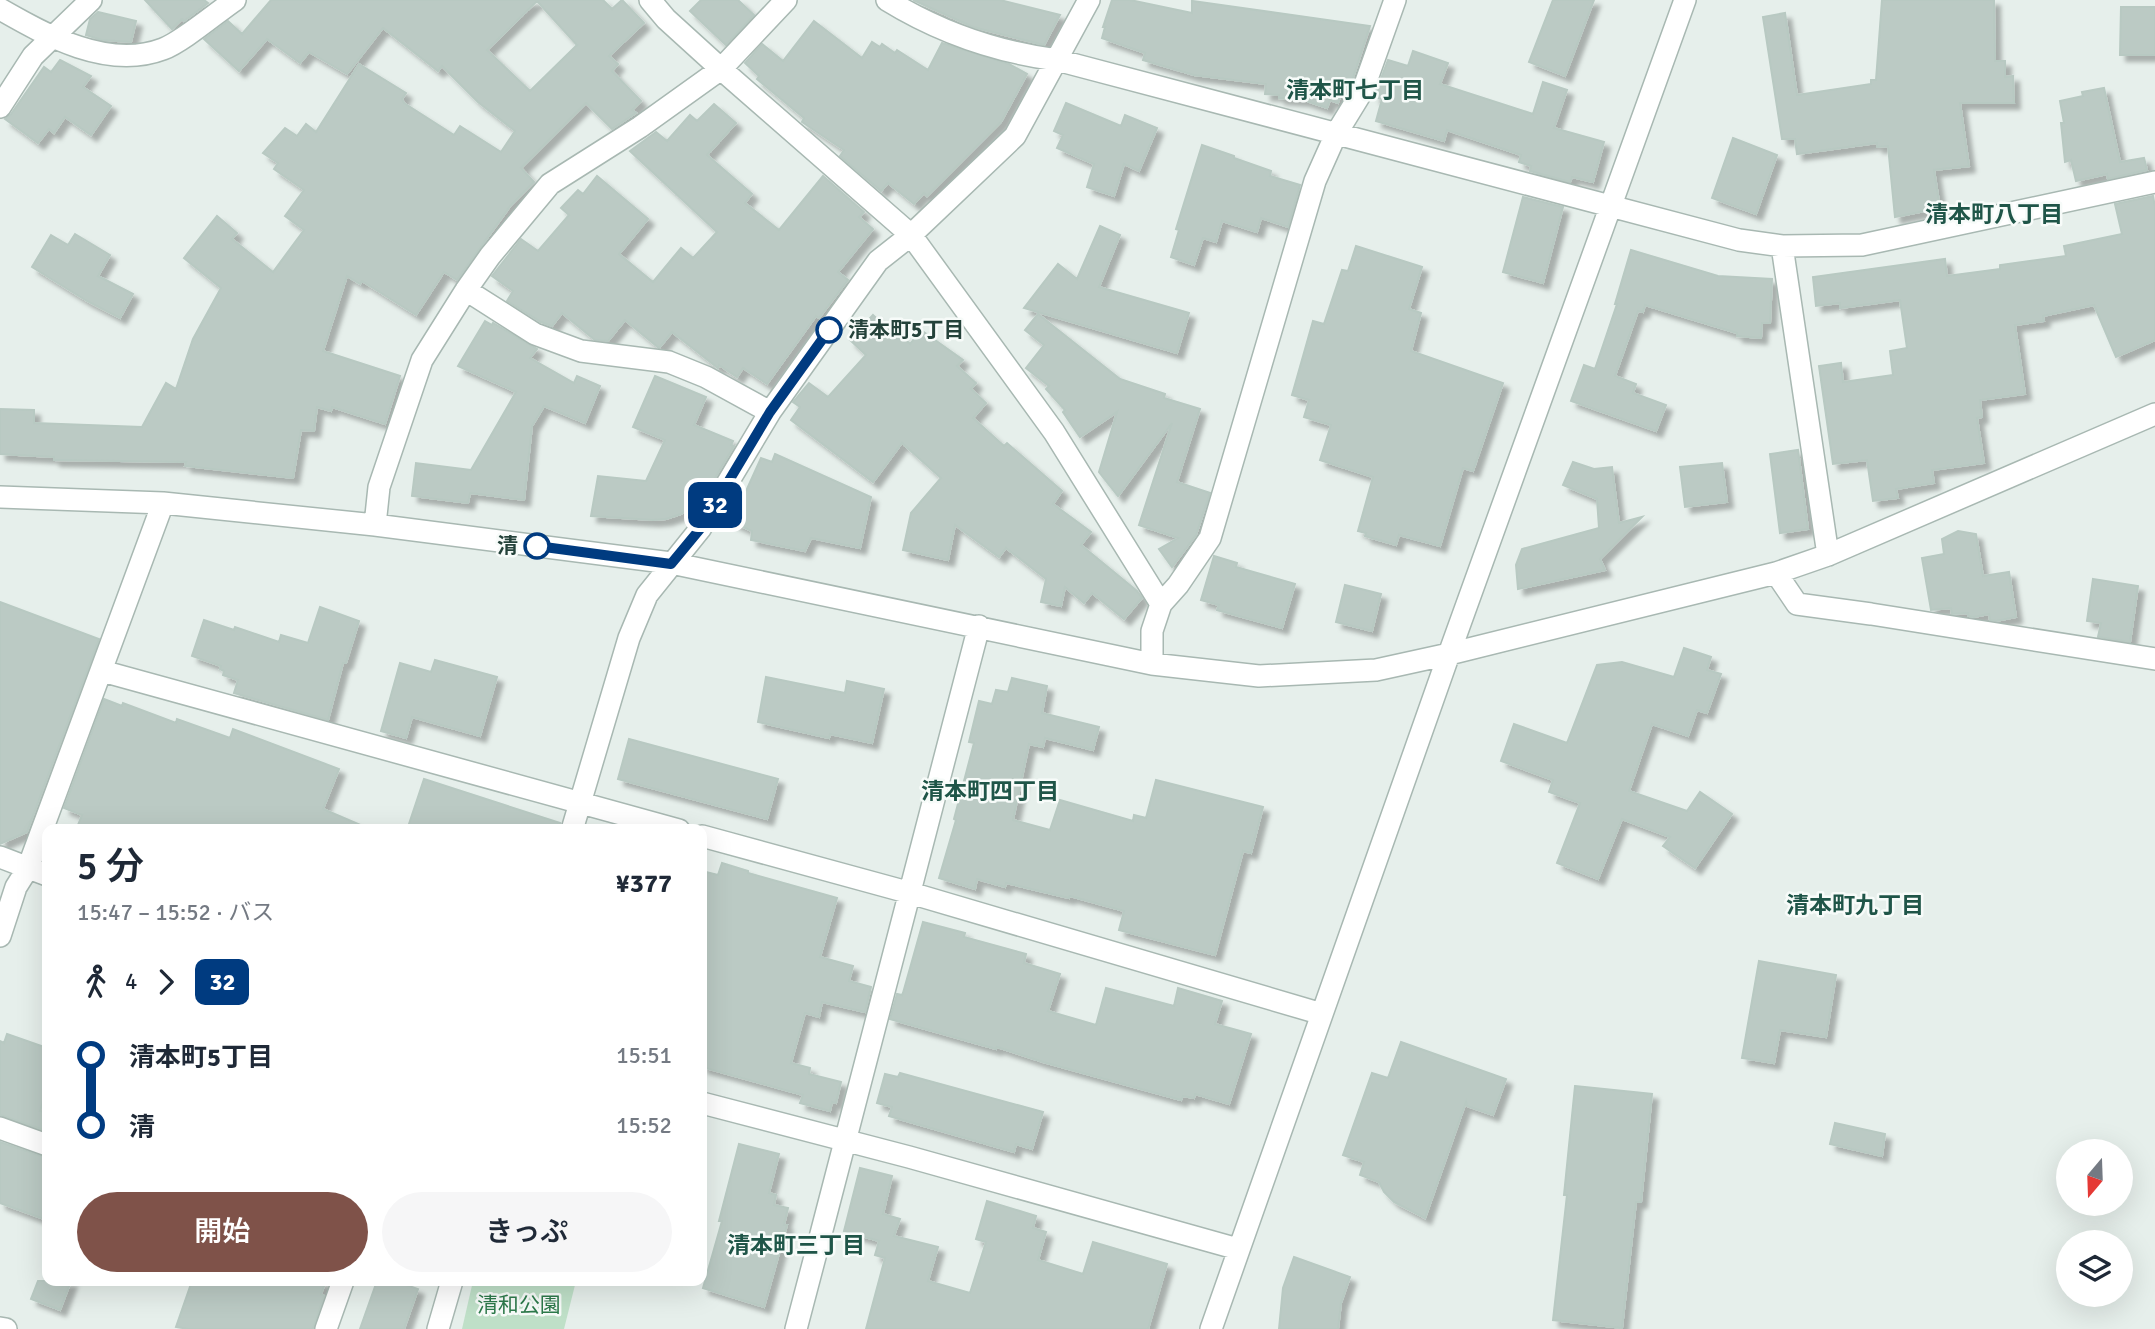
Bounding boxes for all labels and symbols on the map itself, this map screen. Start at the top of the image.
district label: 清本町七丁目 [1286,76,1424,105]
district label: 清本町八丁目 [1925,200,2063,229]
marker: 清本町5丁目 [816,317,842,343]
place label: 清本町5丁目 [848,317,964,343]
line badge: 32 [684,482,746,528]
place label: 清 [497,533,518,559]
marker: 清 [524,533,550,559]
district label: 清本町四丁目 [921,777,1059,806]
district label: 清本町九丁目 [1786,891,1924,920]
north arrow [2056,1139,2133,1216]
district label: 清本町三丁目 [727,1231,865,1260]
park label: 清和公園 [477,1292,561,1318]

